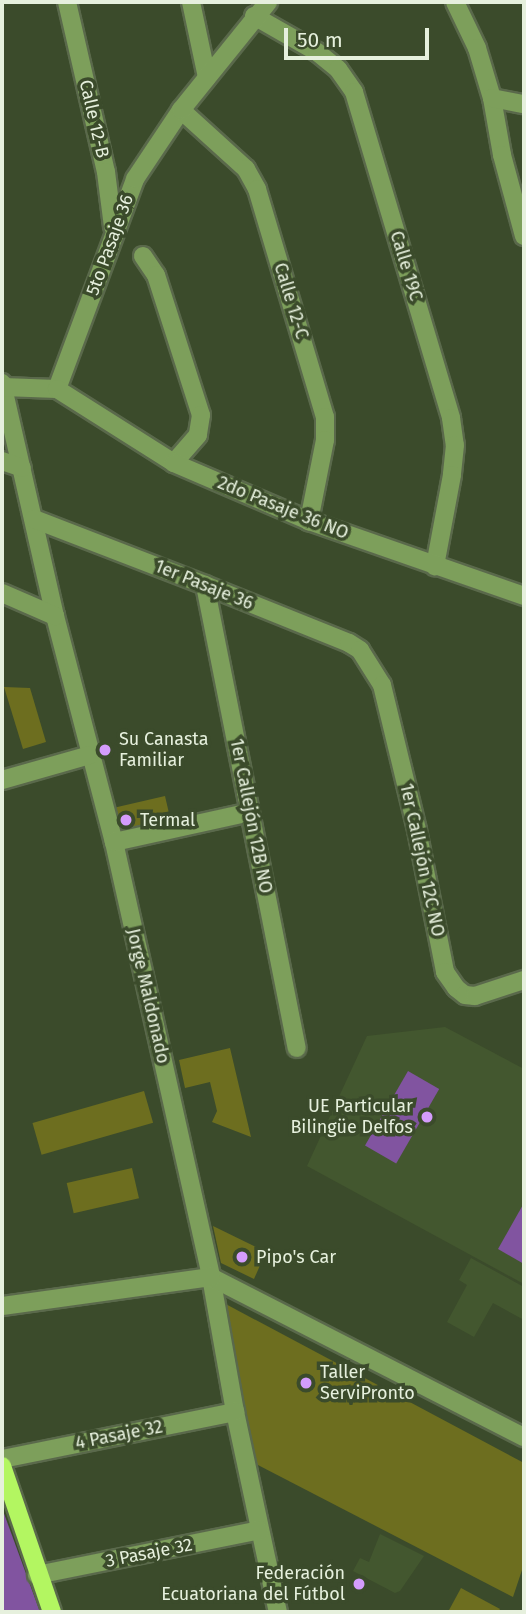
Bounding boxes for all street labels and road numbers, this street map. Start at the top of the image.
street label: Calle 12-B [75,78,113,160]
street label: 5to Pasaje 36 [82,192,138,298]
street label: Calle 19C [385,228,427,304]
street label: Calle 12-C [269,260,313,342]
street label: 2do Pasaje 36 NO [214,472,352,544]
street label: 1er Pasaje 36 [152,555,256,615]
street label: 1er Callejón 12B NO [225,737,277,895]
street label: 1er Callejón 12C NO [395,781,449,939]
street label: Jorge Maldonado [122,926,174,1066]
street label: 4 Pasaje 32 [73,1416,165,1454]
street label: 3 Pasaje 32 [104,1534,194,1572]

